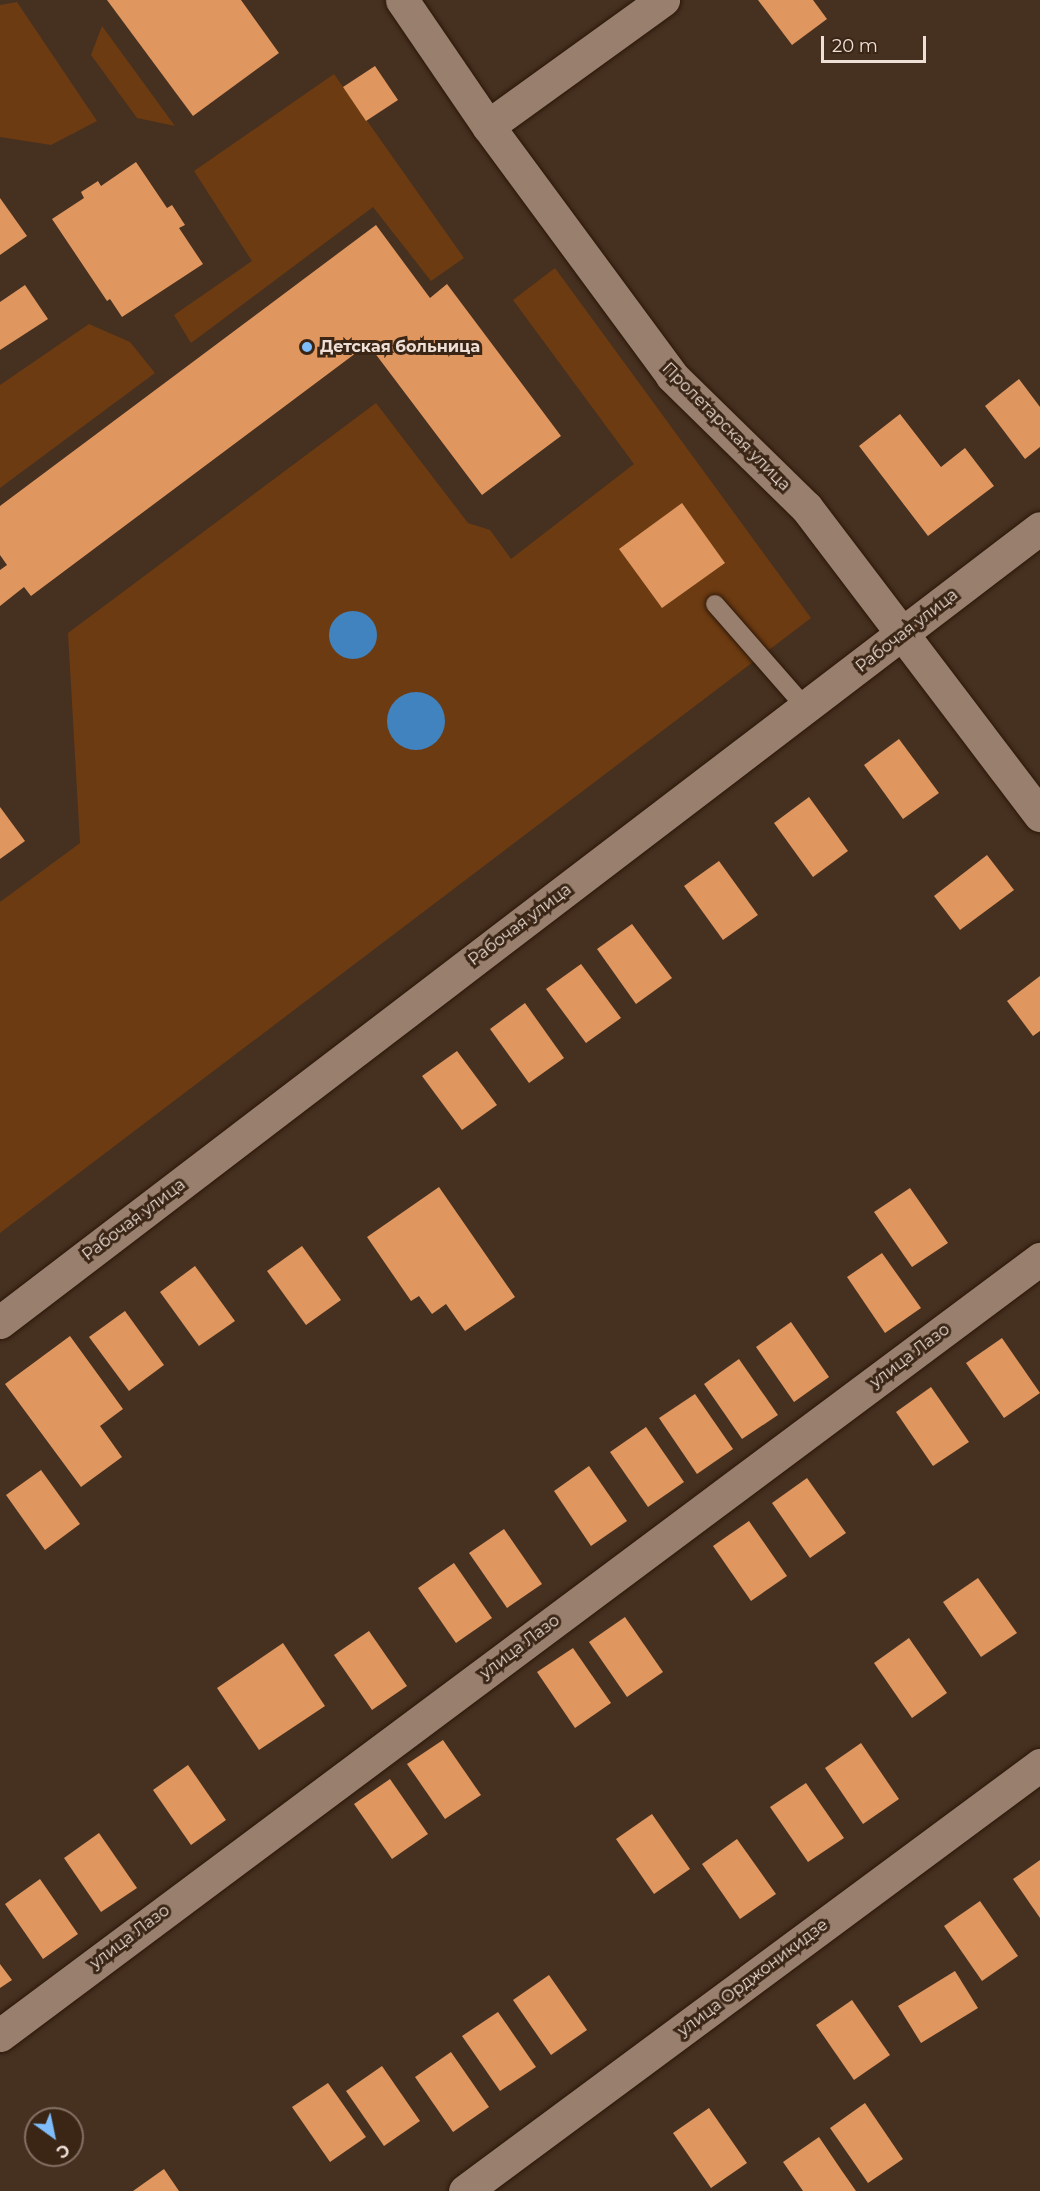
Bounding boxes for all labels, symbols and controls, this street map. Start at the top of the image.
scale bar [824,24,929,62]
text: 20 m [832,35,878,57]
place label: Детская больница [320,337,480,357]
marker: Детская больница [298,338,316,356]
street label: Пролетарская улица [658,359,794,495]
street label: Рабочая улица [852,585,962,677]
street label: Рабочая улица [465,880,575,970]
street label: Рабочая улица [79,1175,189,1265]
street label: улица Лазо [866,1320,954,1392]
street label: улица Лазо [476,1611,564,1683]
street label: улица Лазо [86,1901,174,1973]
street label: улица Орджоникидзе [674,1915,832,2041]
north arrow [24,2107,84,2167]
text: С [53,2140,73,2162]

